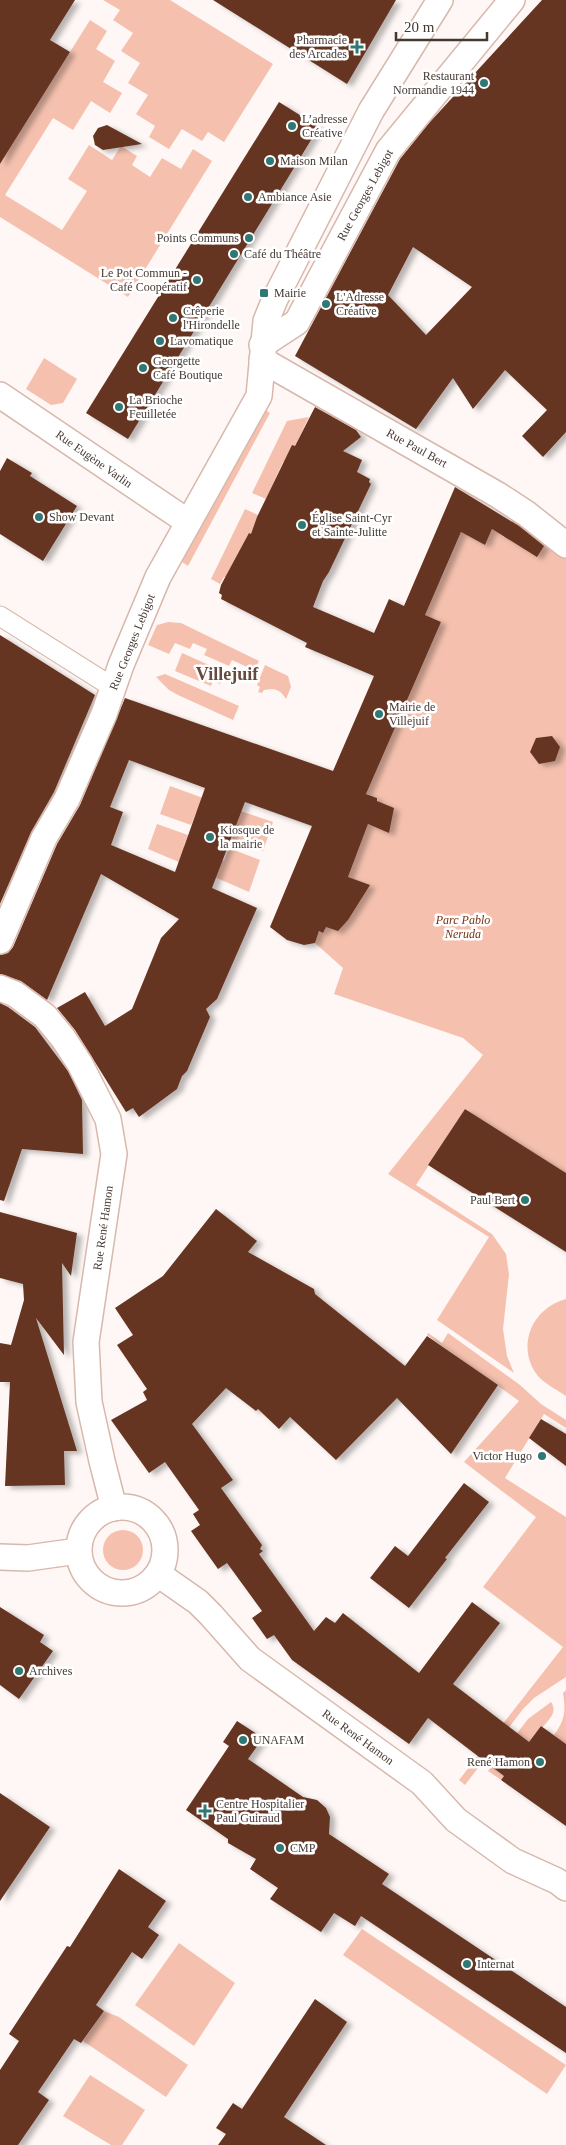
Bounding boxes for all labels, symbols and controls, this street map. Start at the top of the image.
scale bar [396,10,487,42]
text: 20 m [404,19,435,35]
place label: Pharmacie des Arcades [289,33,347,61]
marker: Pharmacie des Arcades [351,41,363,53]
place label: Restaurant Normandie 1944 [393,69,475,97]
marker: Restaurant Normandie 1944 [478,77,490,89]
place label: L’adresse Créative [302,112,348,140]
marker: L’adresse Créative [286,120,298,132]
street label: Rue Georges Lebigot [334,146,396,243]
place label: Maison Milan [280,154,348,168]
marker: Maison Milan [264,155,276,167]
place label: Ambiance Asie [258,190,332,204]
marker: Ambiance Asie [242,191,254,203]
place label: Points Communs [157,231,239,245]
marker: Points Communs [243,232,255,244]
place label: Café du Théâtre [244,247,321,261]
marker: Café du Théâtre [228,248,240,260]
place label: Le Pot Commun - Café Coopératif [101,266,187,294]
marker: Le Pot Commun - Café Coopératif [191,274,203,286]
place label: Mairie [274,286,306,300]
marker: Mairie [258,287,270,299]
place label: L'Adresse Créative [336,290,384,318]
marker: L'Adresse Créative [320,298,332,310]
place label: Crêperie l'Hirondelle [183,304,240,332]
marker: Crêperie l'Hirondelle [167,312,179,324]
place label: Lavomatique [170,334,233,348]
marker: Lavomatique [154,335,166,347]
place label: Georgette Café Boutique [153,354,223,382]
marker: Georgette Café Boutique [137,362,149,374]
place label: La Brioche Feuilletée [129,393,183,421]
marker: La Brioche Feuilletée [113,401,125,413]
street label: Rue Paul Bert [384,426,450,471]
street label: Rue Eugène Varlin [53,427,135,491]
place label: Show Devant [49,510,115,524]
marker: Show Devant [33,511,45,523]
place label: Église Saint-Cyr et Sainte-Julitte [312,511,392,539]
marker: Église Saint-Cyr et Sainte-Julitte [296,519,308,531]
street label: Rue Georges Lebigot [106,591,158,692]
district label: Villejuif [196,664,259,684]
place label: Mairie de Villejuif [389,700,435,728]
marker: Mairie de Villejuif [373,708,385,720]
place label: Kiosque de la mairie [220,823,274,851]
marker: Kiosque de la mairie [204,831,216,843]
park label: Parc Pablo Neruda [435,913,490,941]
street label: Rue René Hamon [90,1185,116,1271]
place label: Paul Bert [470,1193,516,1207]
marker: Paul Bert [519,1194,531,1206]
place label: Victor Hugo [472,1449,532,1463]
marker: Victor Hugo [536,1450,548,1462]
place label: Archives [29,1664,73,1678]
marker: Archives [13,1665,25,1677]
street label: Rue René Hamon [319,1706,397,1768]
place label: UNAFAM [253,1733,304,1747]
marker: UNAFAM [237,1734,249,1746]
place label: René Hamon [467,1755,530,1769]
marker: René Hamon [534,1756,546,1768]
place label: Centre Hospitalier Paul Guiraud [216,1797,304,1825]
marker: Centre Hospitalier Paul Guiraud [198,1804,212,1818]
place label: CMP [290,1841,316,1855]
marker: CMP [274,1842,286,1854]
place label: Internat [477,1957,515,1971]
marker: Internat [461,1958,473,1970]

